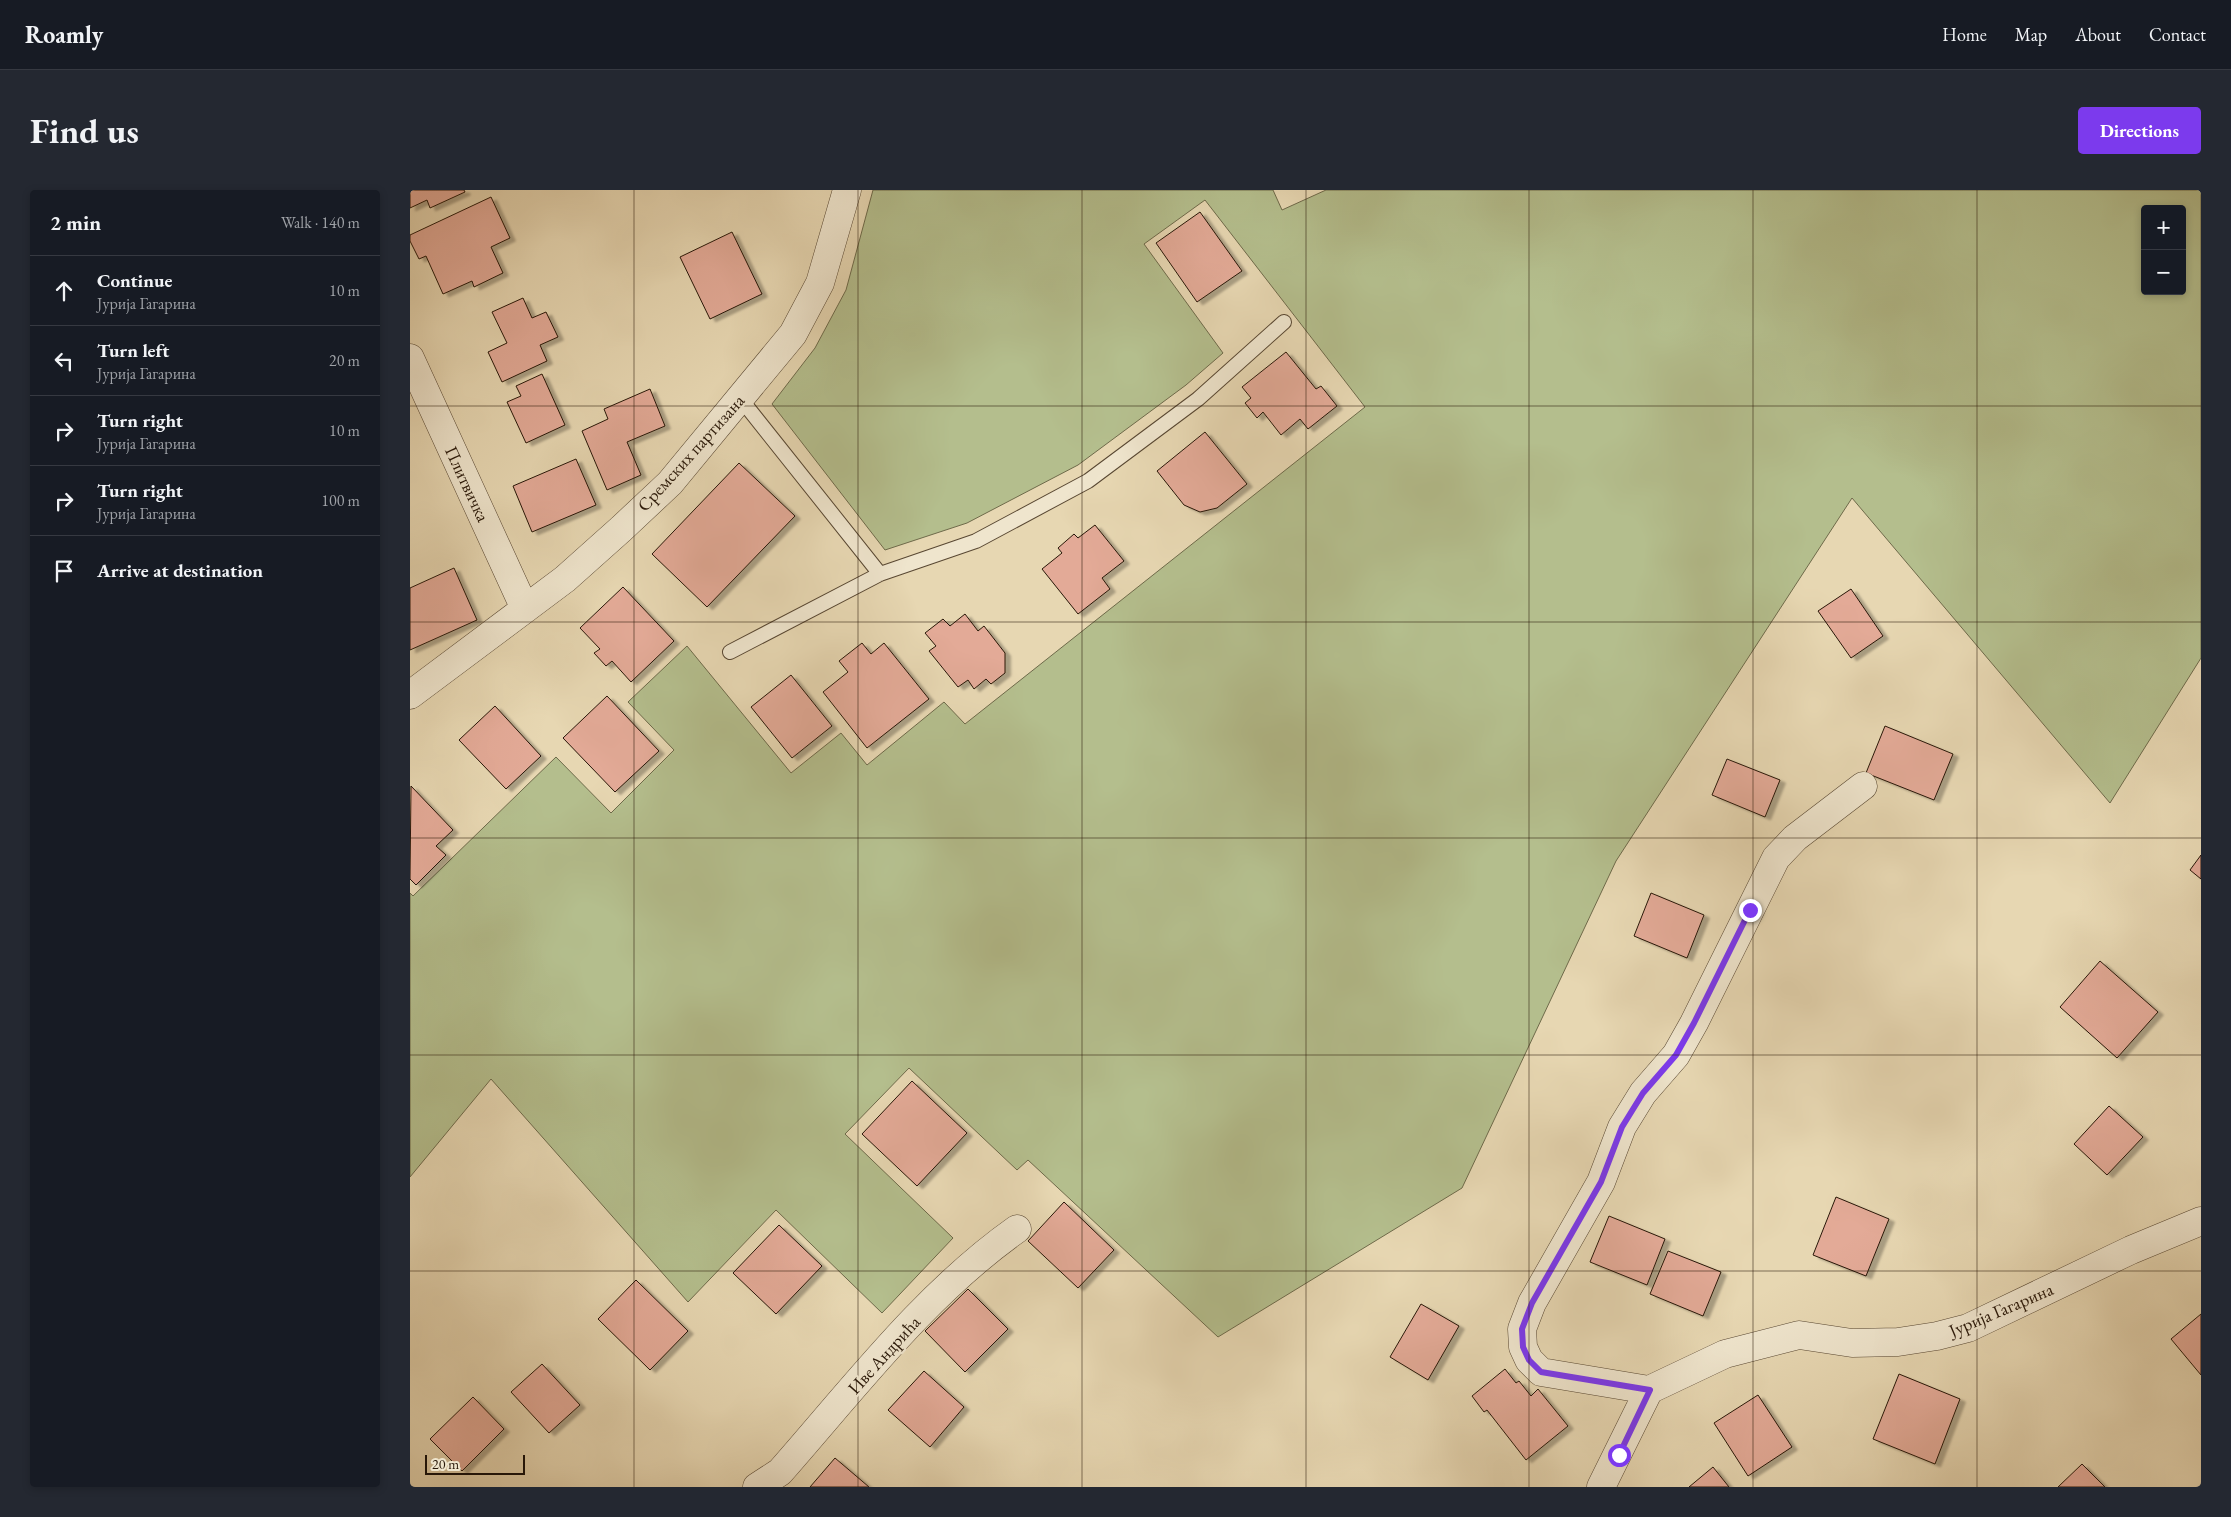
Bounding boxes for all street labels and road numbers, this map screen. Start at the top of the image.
street label: Сремских партизана [632,389,750,516]
street label: Плитвичка [440,442,495,526]
street label: Јурија Гагарина [1943,1277,2057,1343]
street label: Иве Андрића [842,1310,926,1399]

